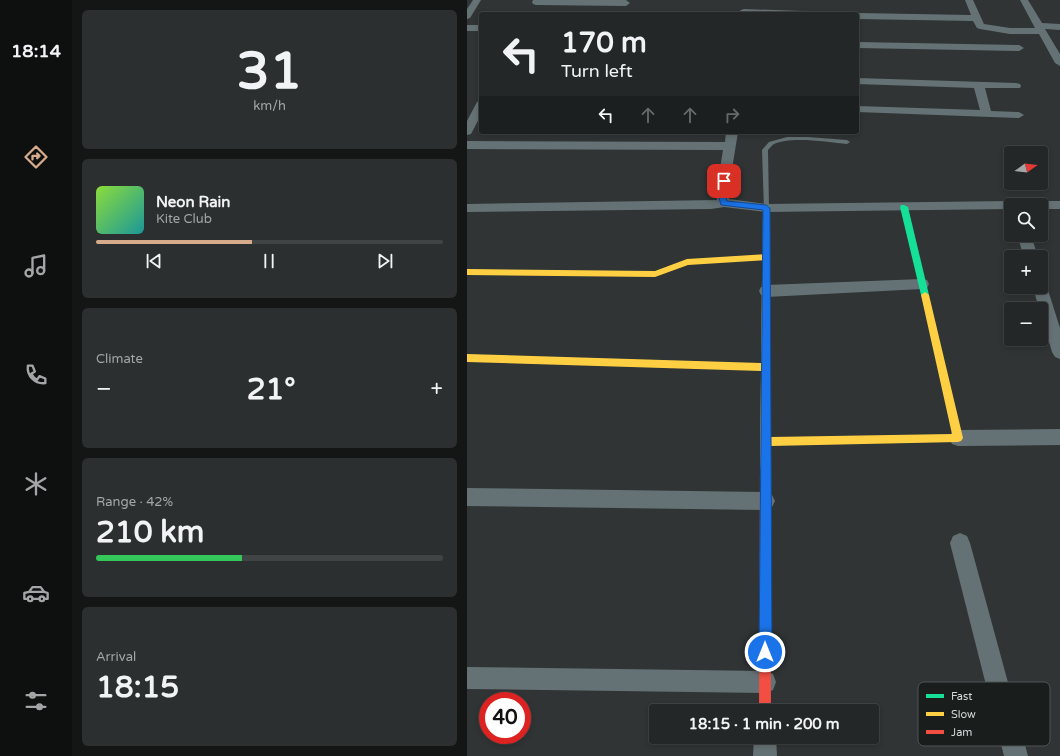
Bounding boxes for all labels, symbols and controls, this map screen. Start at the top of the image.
text: 170 m [561,26,647,60]
icon: left [495,28,547,80]
text: 18:14 [11,40,61,62]
text: 31 [237,40,302,103]
text: Turn left [561,60,633,82]
text: km/h [253,98,286,114]
icon: left [595,104,617,126]
icon: ahead [637,104,659,126]
icon: ahead [679,104,701,126]
icon: right [721,104,743,126]
icon: directions [22,143,50,171]
north arrow [1004,146,1048,190]
map controls [1004,146,1048,346]
pin [707,164,741,198]
icon: arrive [713,170,735,192]
text: Neon Rain [156,193,230,211]
button: search [1004,198,1048,242]
text: Kite Club [156,211,212,227]
icon: previous [143,250,165,272]
icon: pause [258,250,280,272]
icon: next [374,250,396,272]
button: + [1004,250,1048,294]
icon: music [22,252,50,280]
button: − [1004,302,1048,346]
text: Climate [96,351,143,367]
icon: phone [22,361,50,389]
text: 21° [247,371,296,408]
text: − [96,376,112,402]
text: + [431,376,443,402]
icon: climate [22,470,50,498]
text: Range · 42% [96,494,173,510]
text: 210 km [96,514,204,551]
icon: car [22,579,50,607]
position arrow [744,631,786,673]
text: Arrival [96,649,136,665]
text: 18:15 [96,669,179,706]
legend [918,682,1050,746]
icon: filters [22,687,50,715]
text: Fast [951,690,972,703]
speed limit sign: 40 [479,692,531,744]
text: Slow [951,708,976,721]
text: 18:15 · 1 min · 200 m [689,715,839,733]
text: Jam [951,726,972,739]

